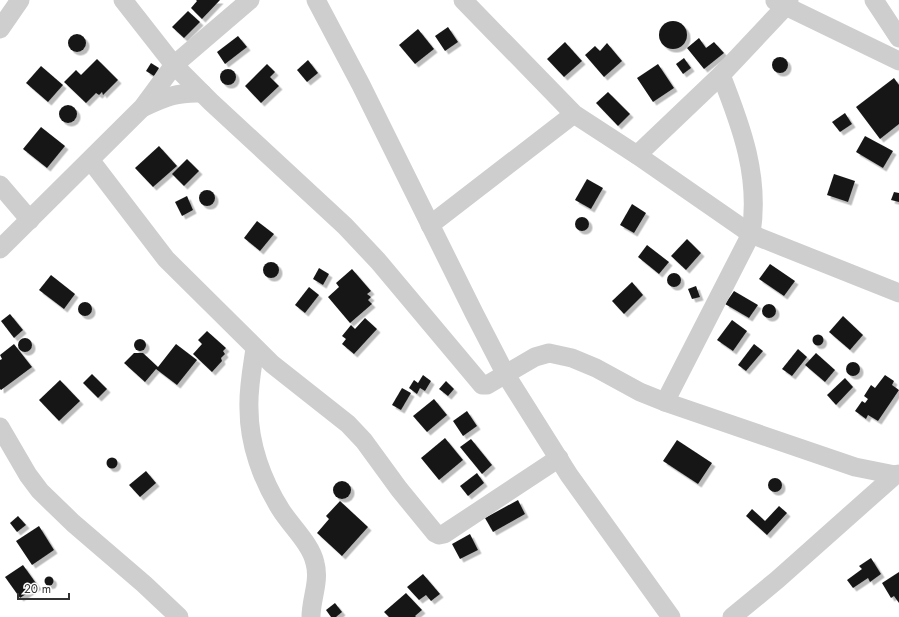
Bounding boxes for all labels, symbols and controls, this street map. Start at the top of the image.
scale bar [18,575,69,601]
text: 20 m [24,580,51,598]

